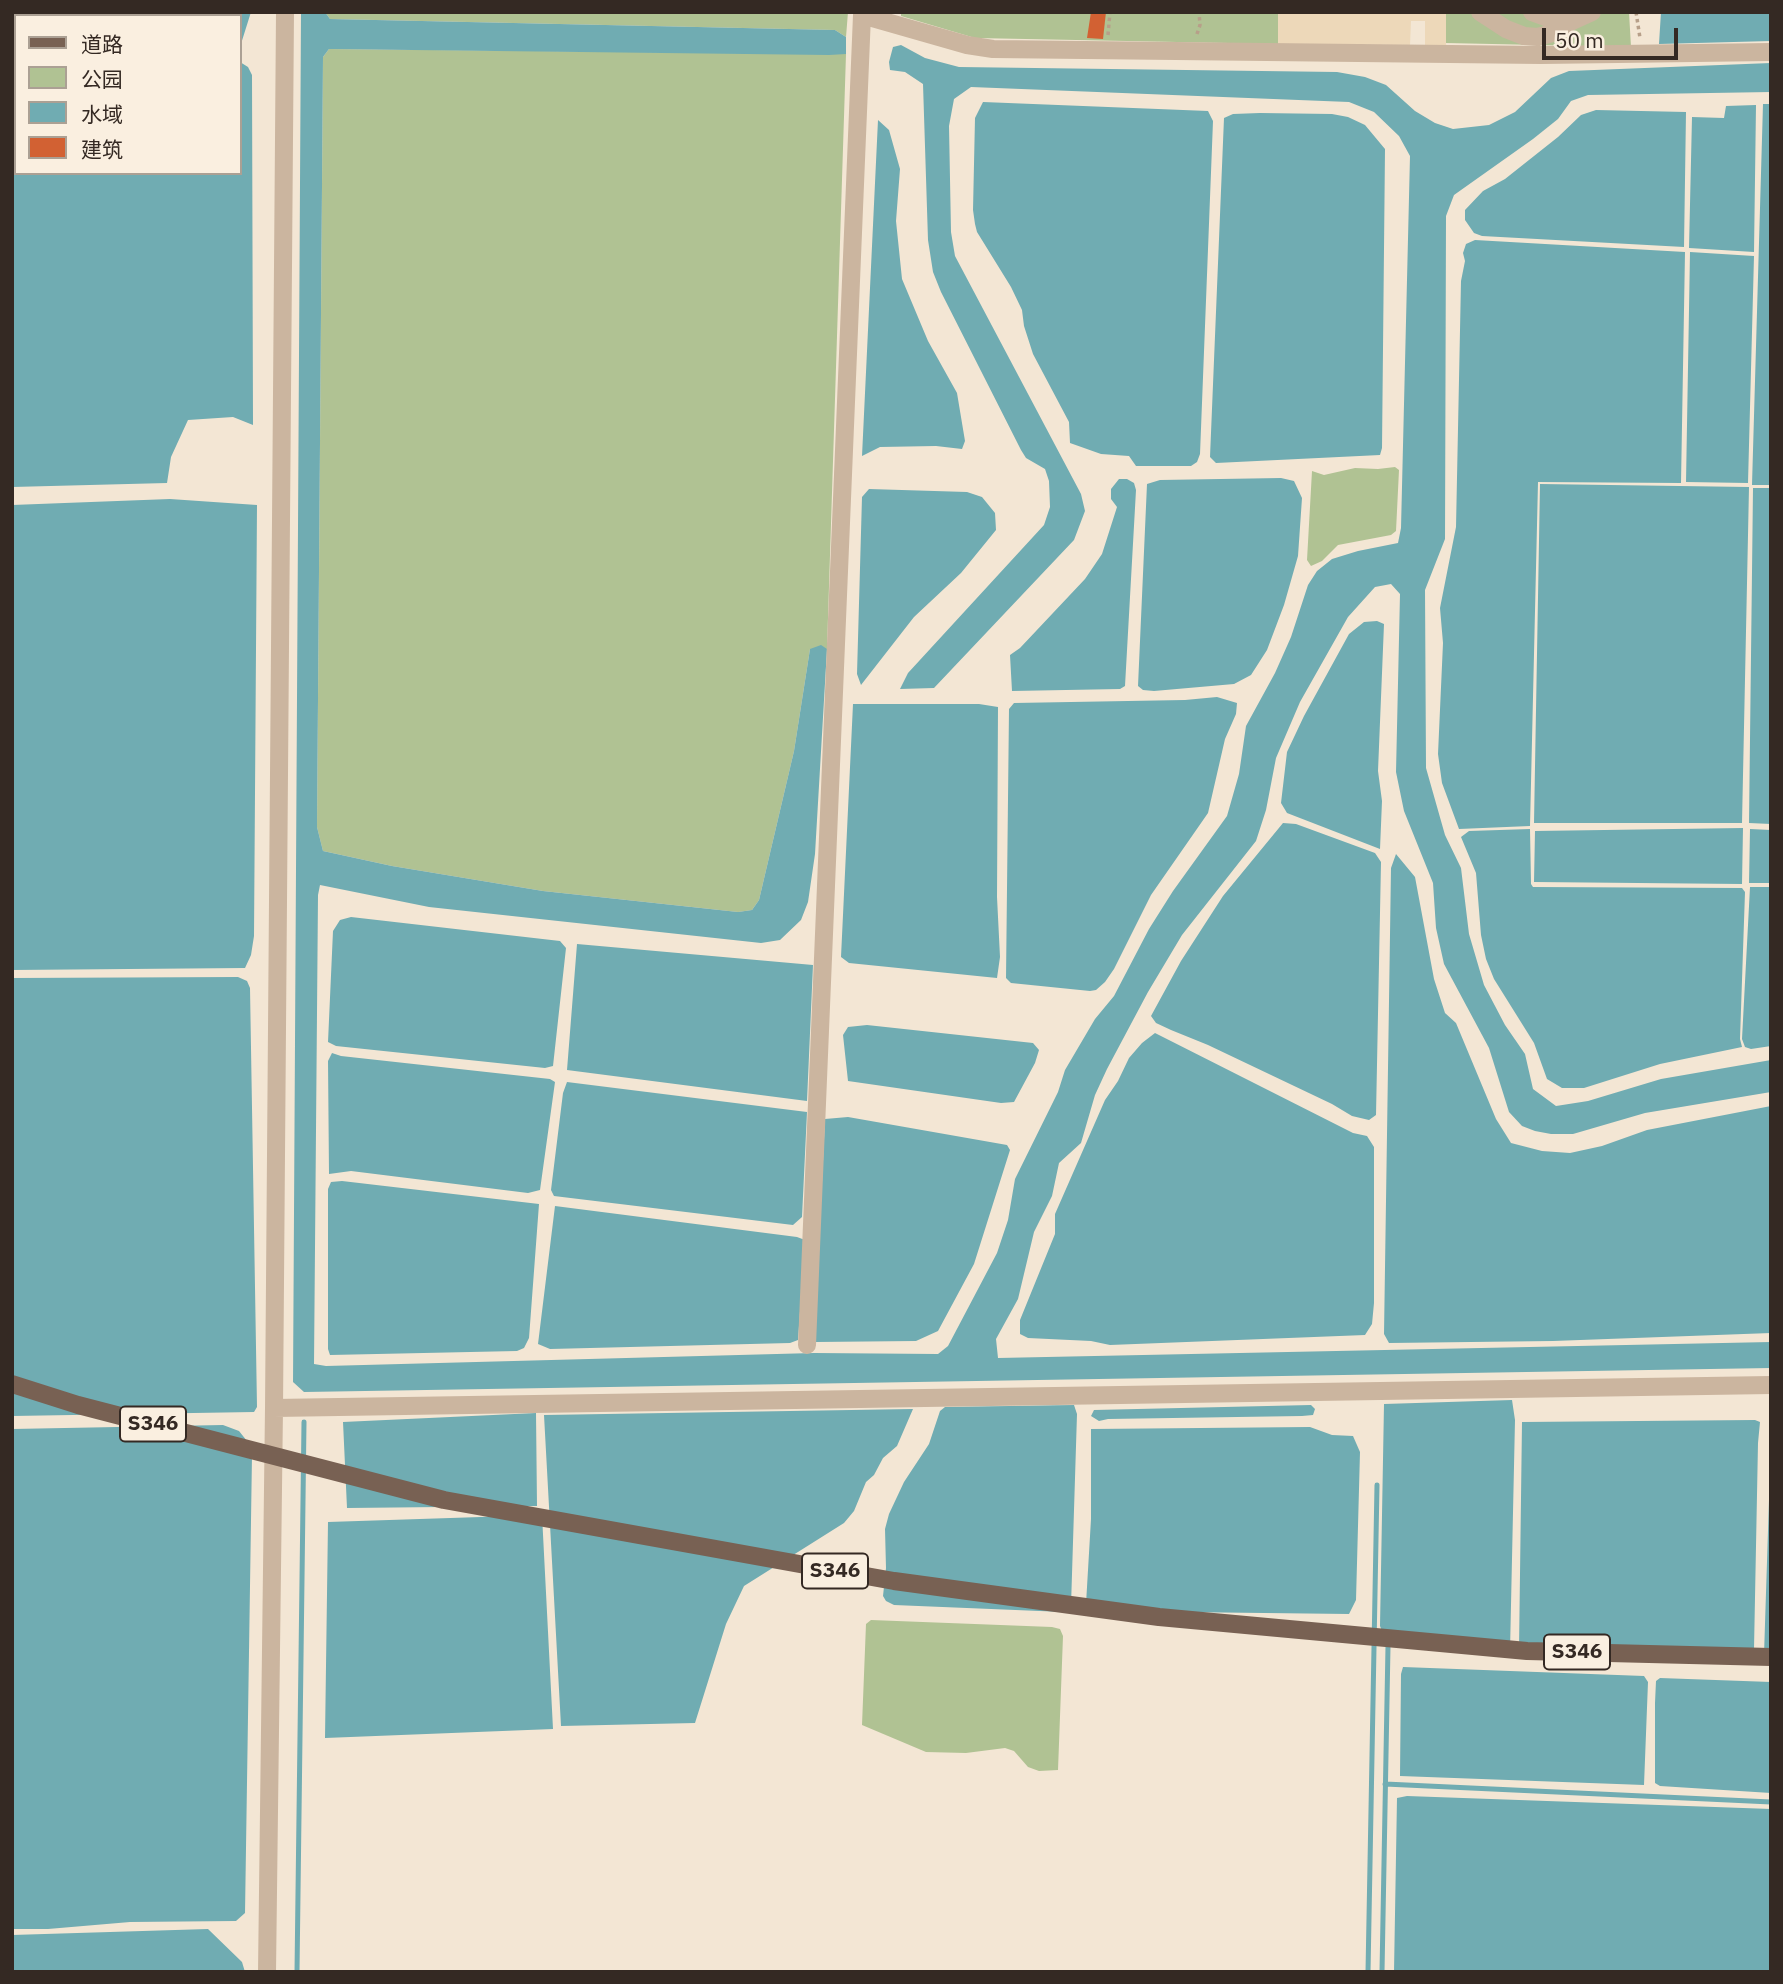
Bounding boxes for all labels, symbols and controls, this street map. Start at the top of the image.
legend [14,14,242,175]
scale bar [1545,14,1682,58]
text: 50 m [1555,26,1604,54]
text: 道路 [81,30,123,58]
text: 公园 [81,65,123,93]
text: 水域 [81,100,123,128]
text: 建筑 [81,135,123,163]
road number: S346 [120,1406,186,1442]
road number: S346 [802,1554,868,1588]
road number: S346 [1544,1634,1610,1670]

